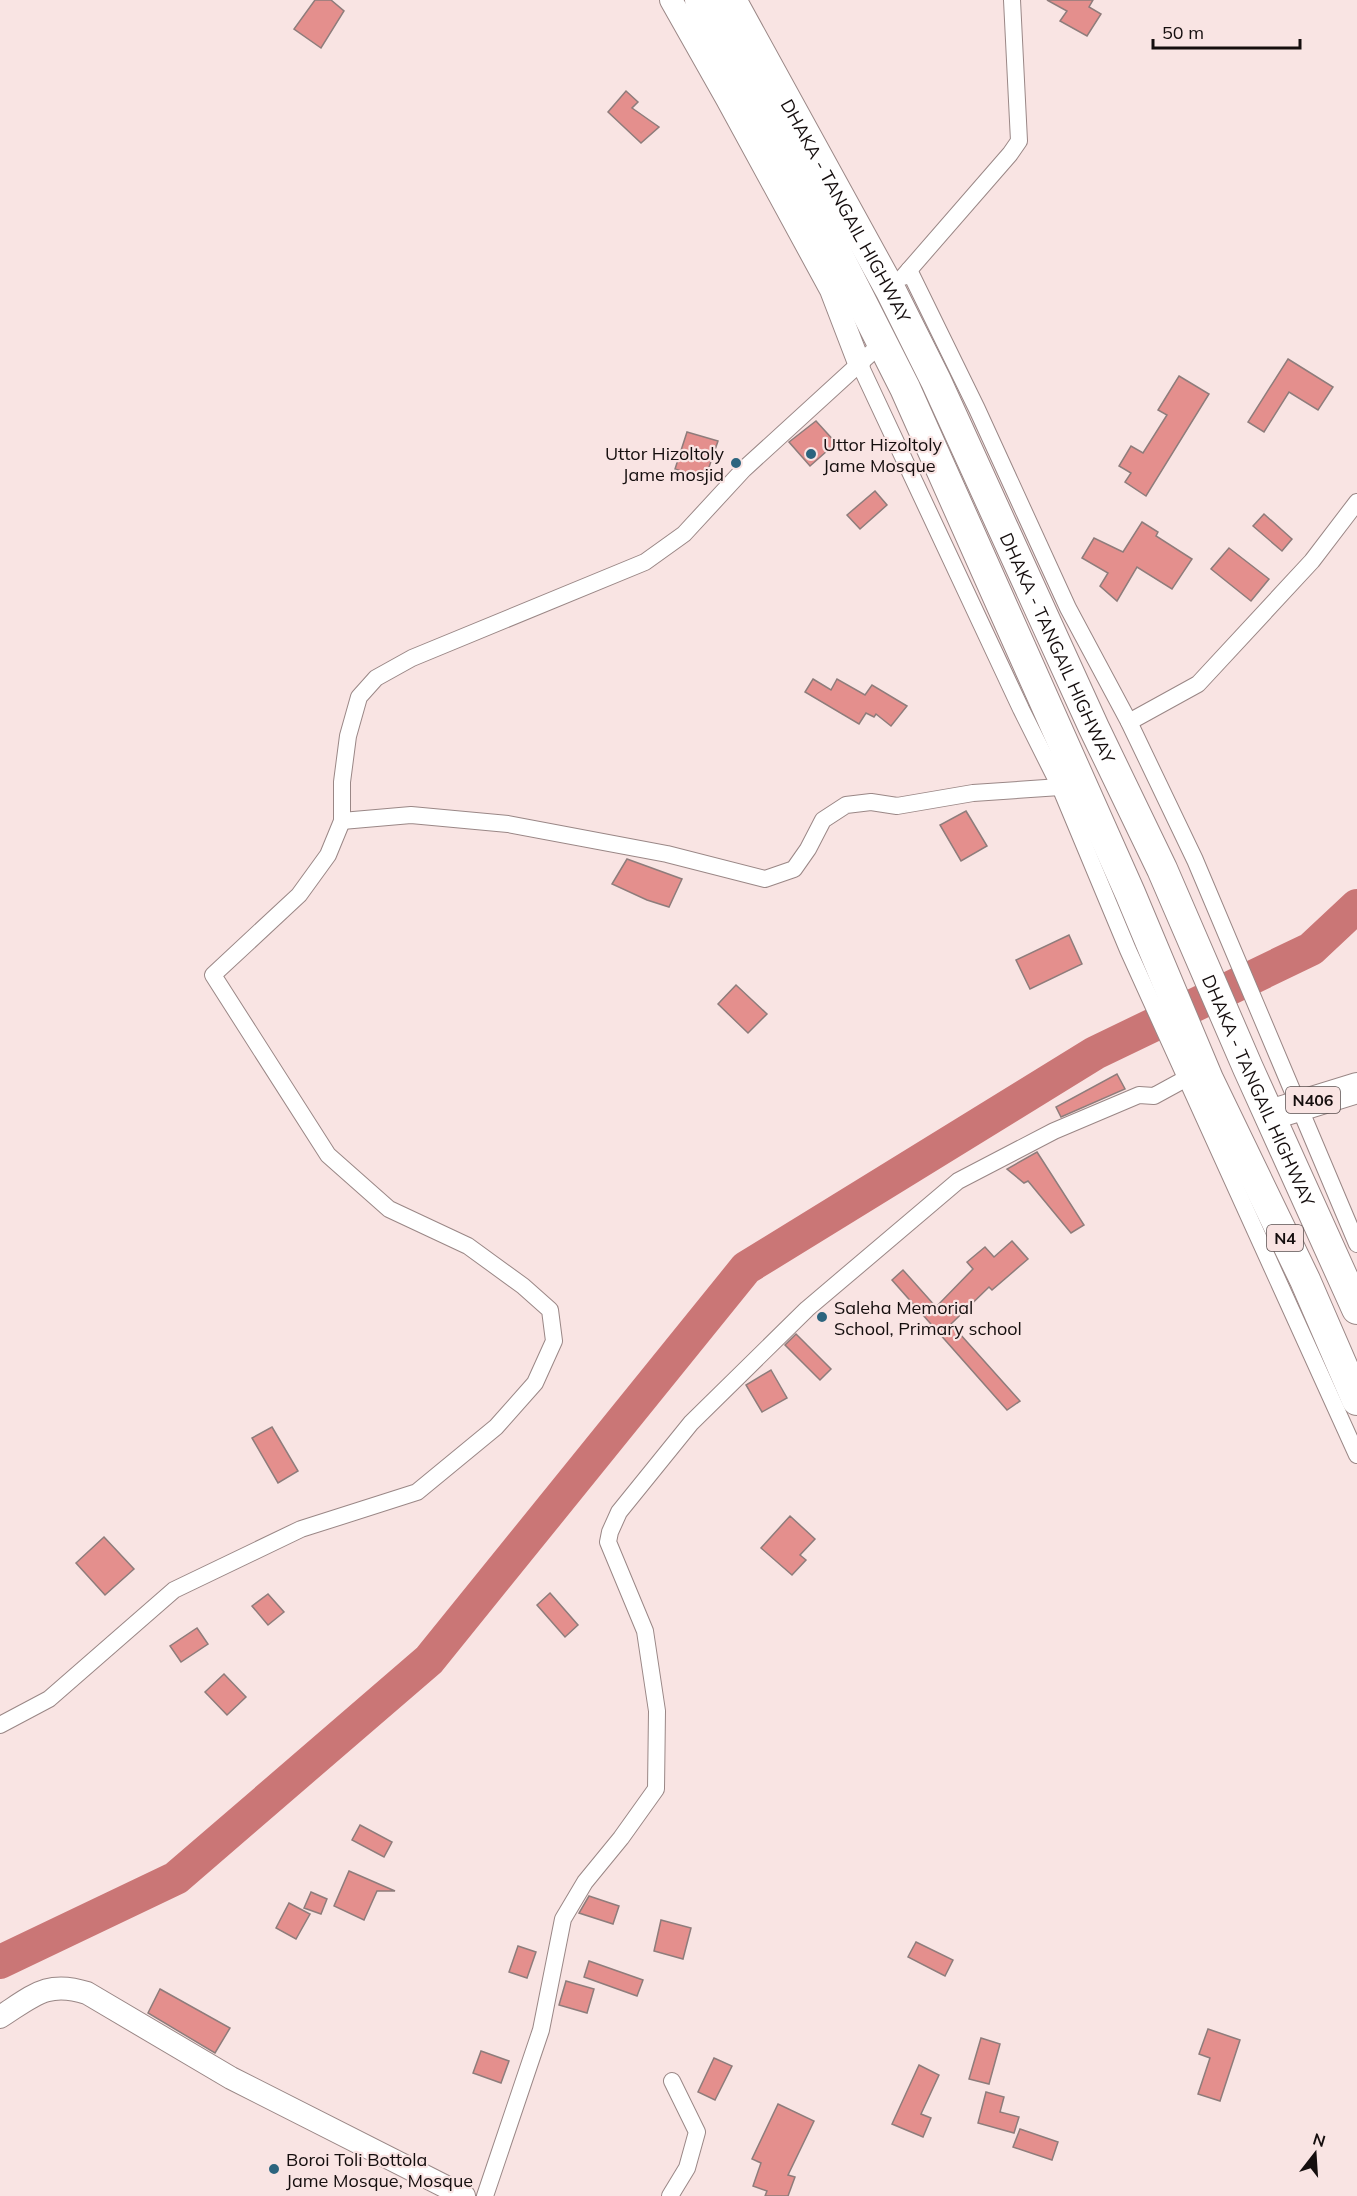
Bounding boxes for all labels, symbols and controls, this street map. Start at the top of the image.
scale bar [1153,12,1300,50]
text: 50 m [1162,21,1204,44]
street label: DHAKA - TANGAIL HIGHWAY [776,95,917,327]
place label: Uttor Hizoltoly Jame Mosque [823,433,942,477]
place label: Uttor Hizoltoly Jame mosjid [605,442,724,486]
marker: Uttor Hizoltoly Jame Mosque [804,447,818,461]
marker: Uttor Hizoltoly Jame mosjid [729,456,743,470]
street label: DHAKA - TANGAIL HIGHWAY [995,529,1121,768]
street label: DHAKA - TANGAIL HIGHWAY [1197,971,1321,1211]
road number: N406 [1286,1087,1340,1113]
road number: N4 [1267,1225,1303,1251]
place label: Saleha Memorial School, Primary school [834,1296,1022,1340]
marker: Saleha Memorial School, Primary school [815,1310,829,1324]
north arrow [1285,2124,1345,2184]
text: N [1311,2128,1328,2151]
place label: Boroi Toli Bottola Jame Mosque, Mosque [286,2148,473,2192]
marker: Boroi Toli Bottola Jame Mosque, Mosque [267,2162,281,2176]

